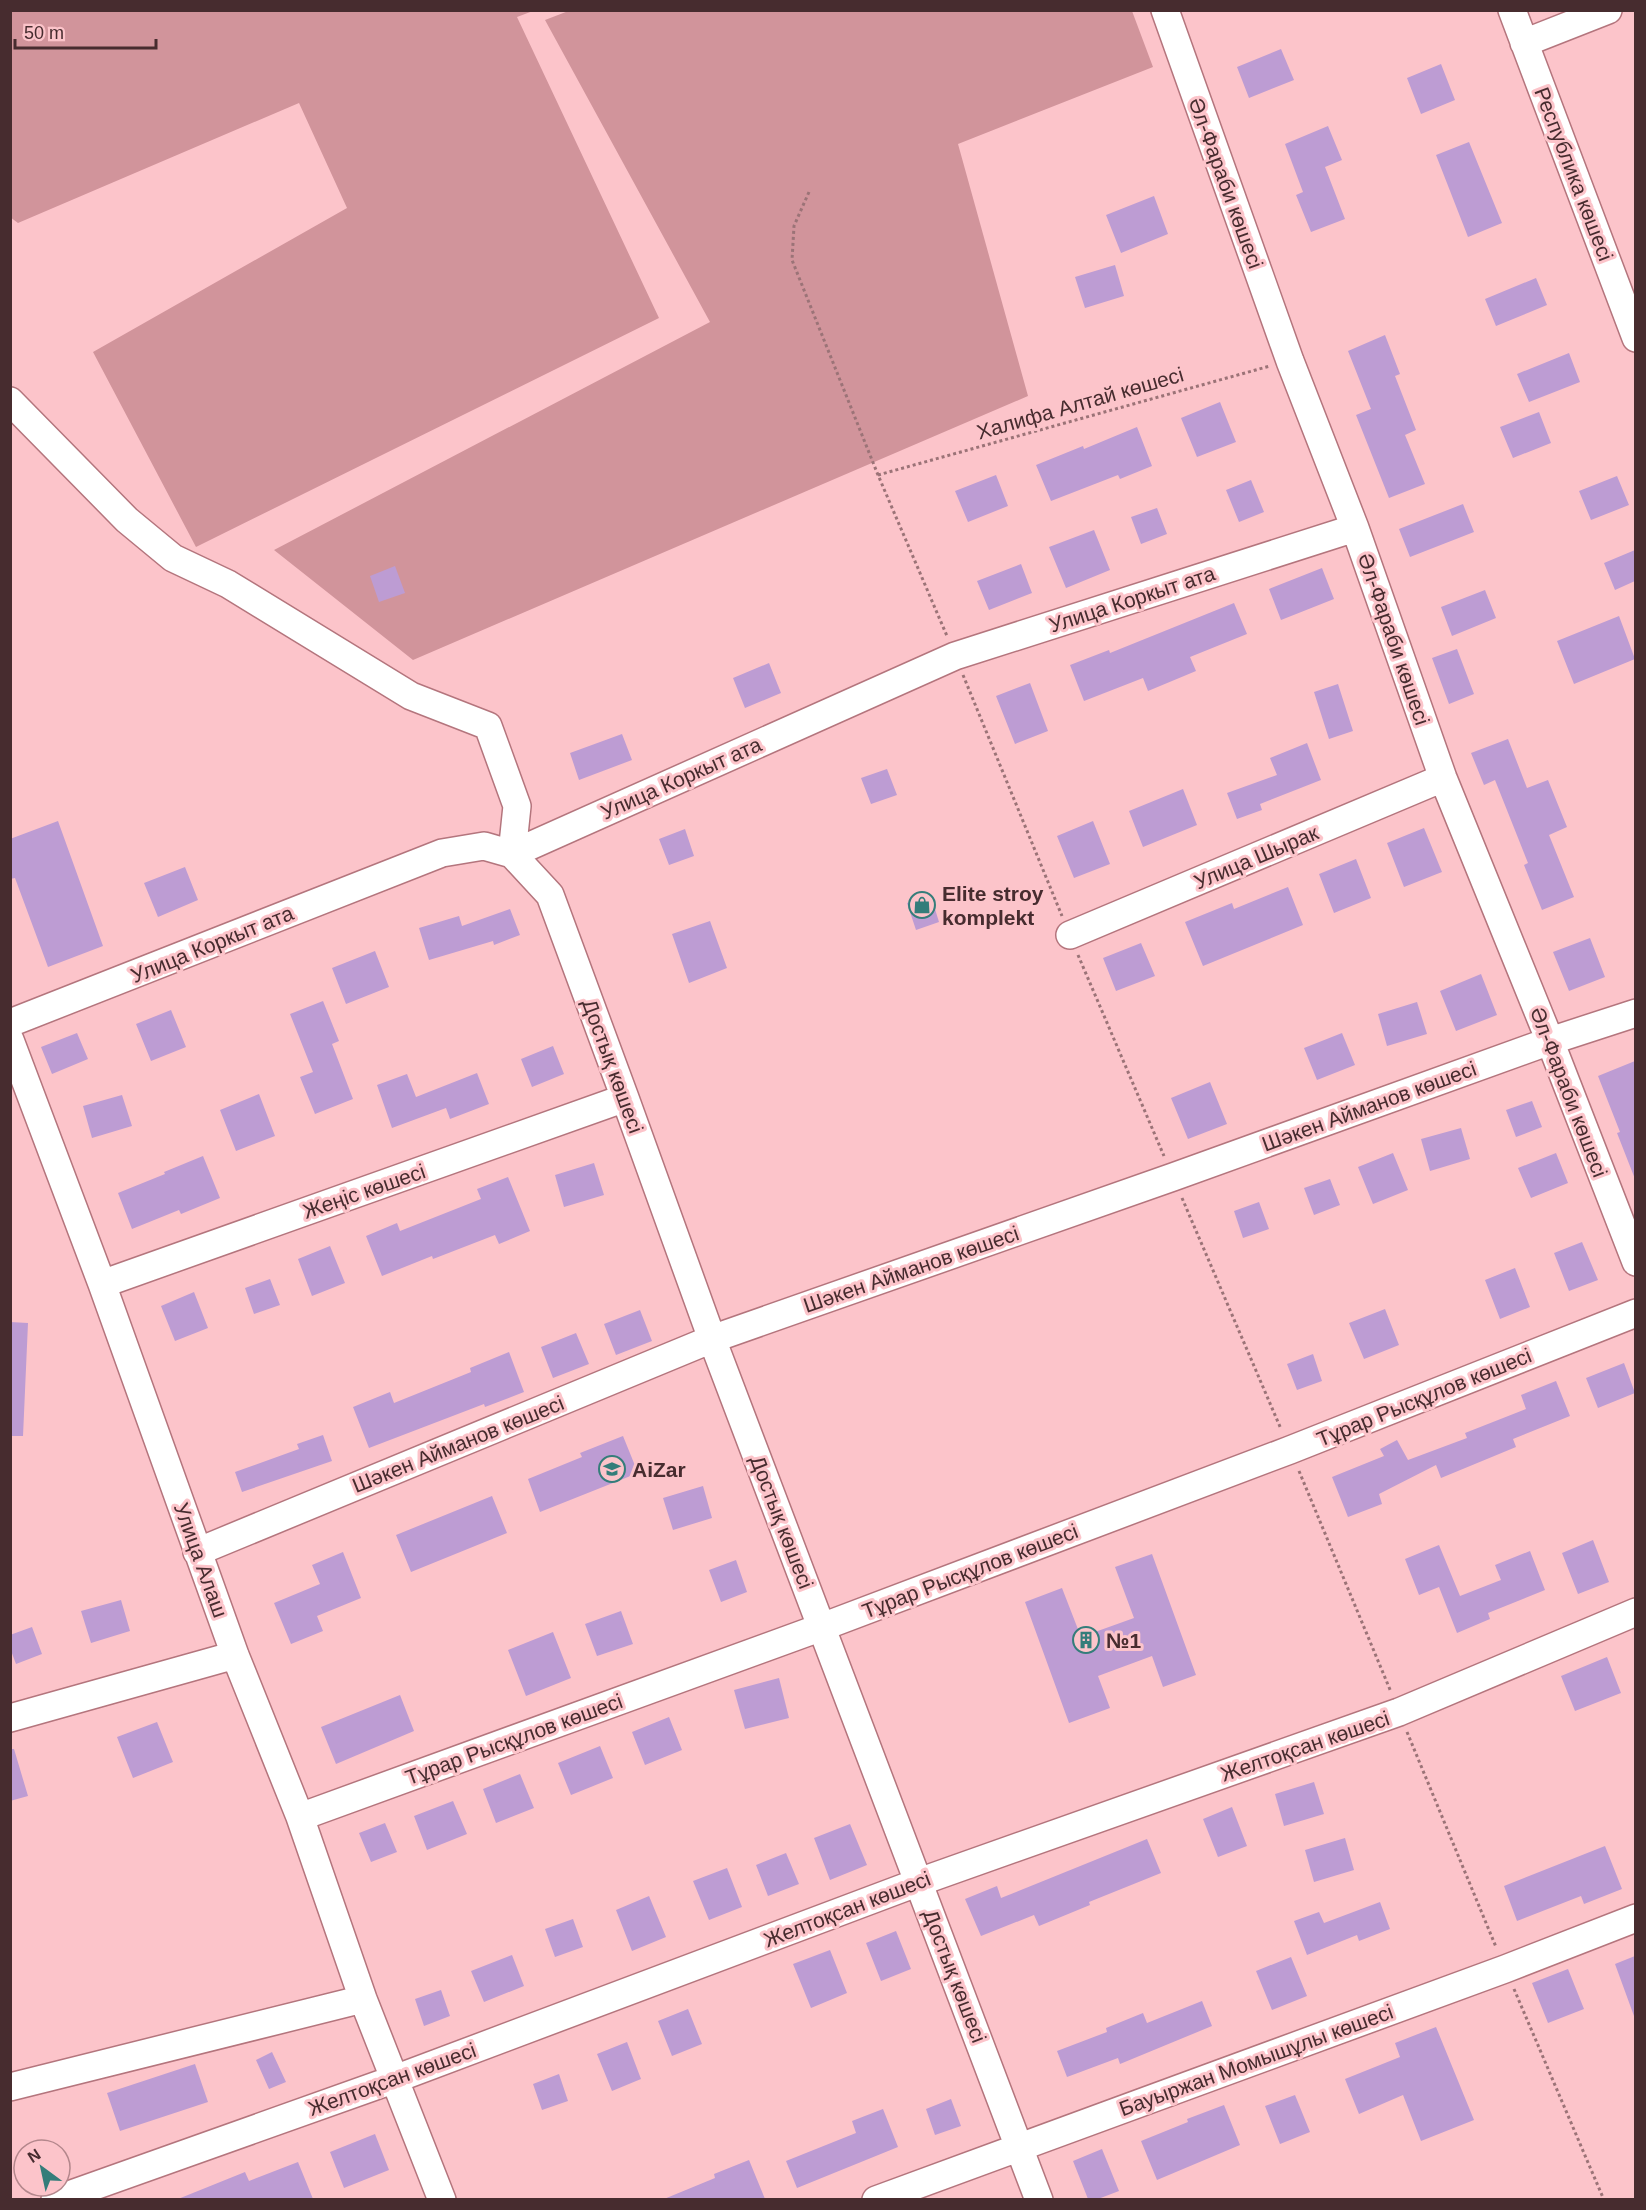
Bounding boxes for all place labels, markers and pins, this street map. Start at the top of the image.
place label: Elite stroy komplekt [942,882,1044,929]
shop icon: Elite stroy komplekt [907,890,937,920]
school or university icon: AiZar [597,1454,627,1484]
place label: AiZar [632,1458,686,1481]
building icon: №1 [1071,1625,1101,1655]
place label: №1 [1106,1629,1141,1652]

